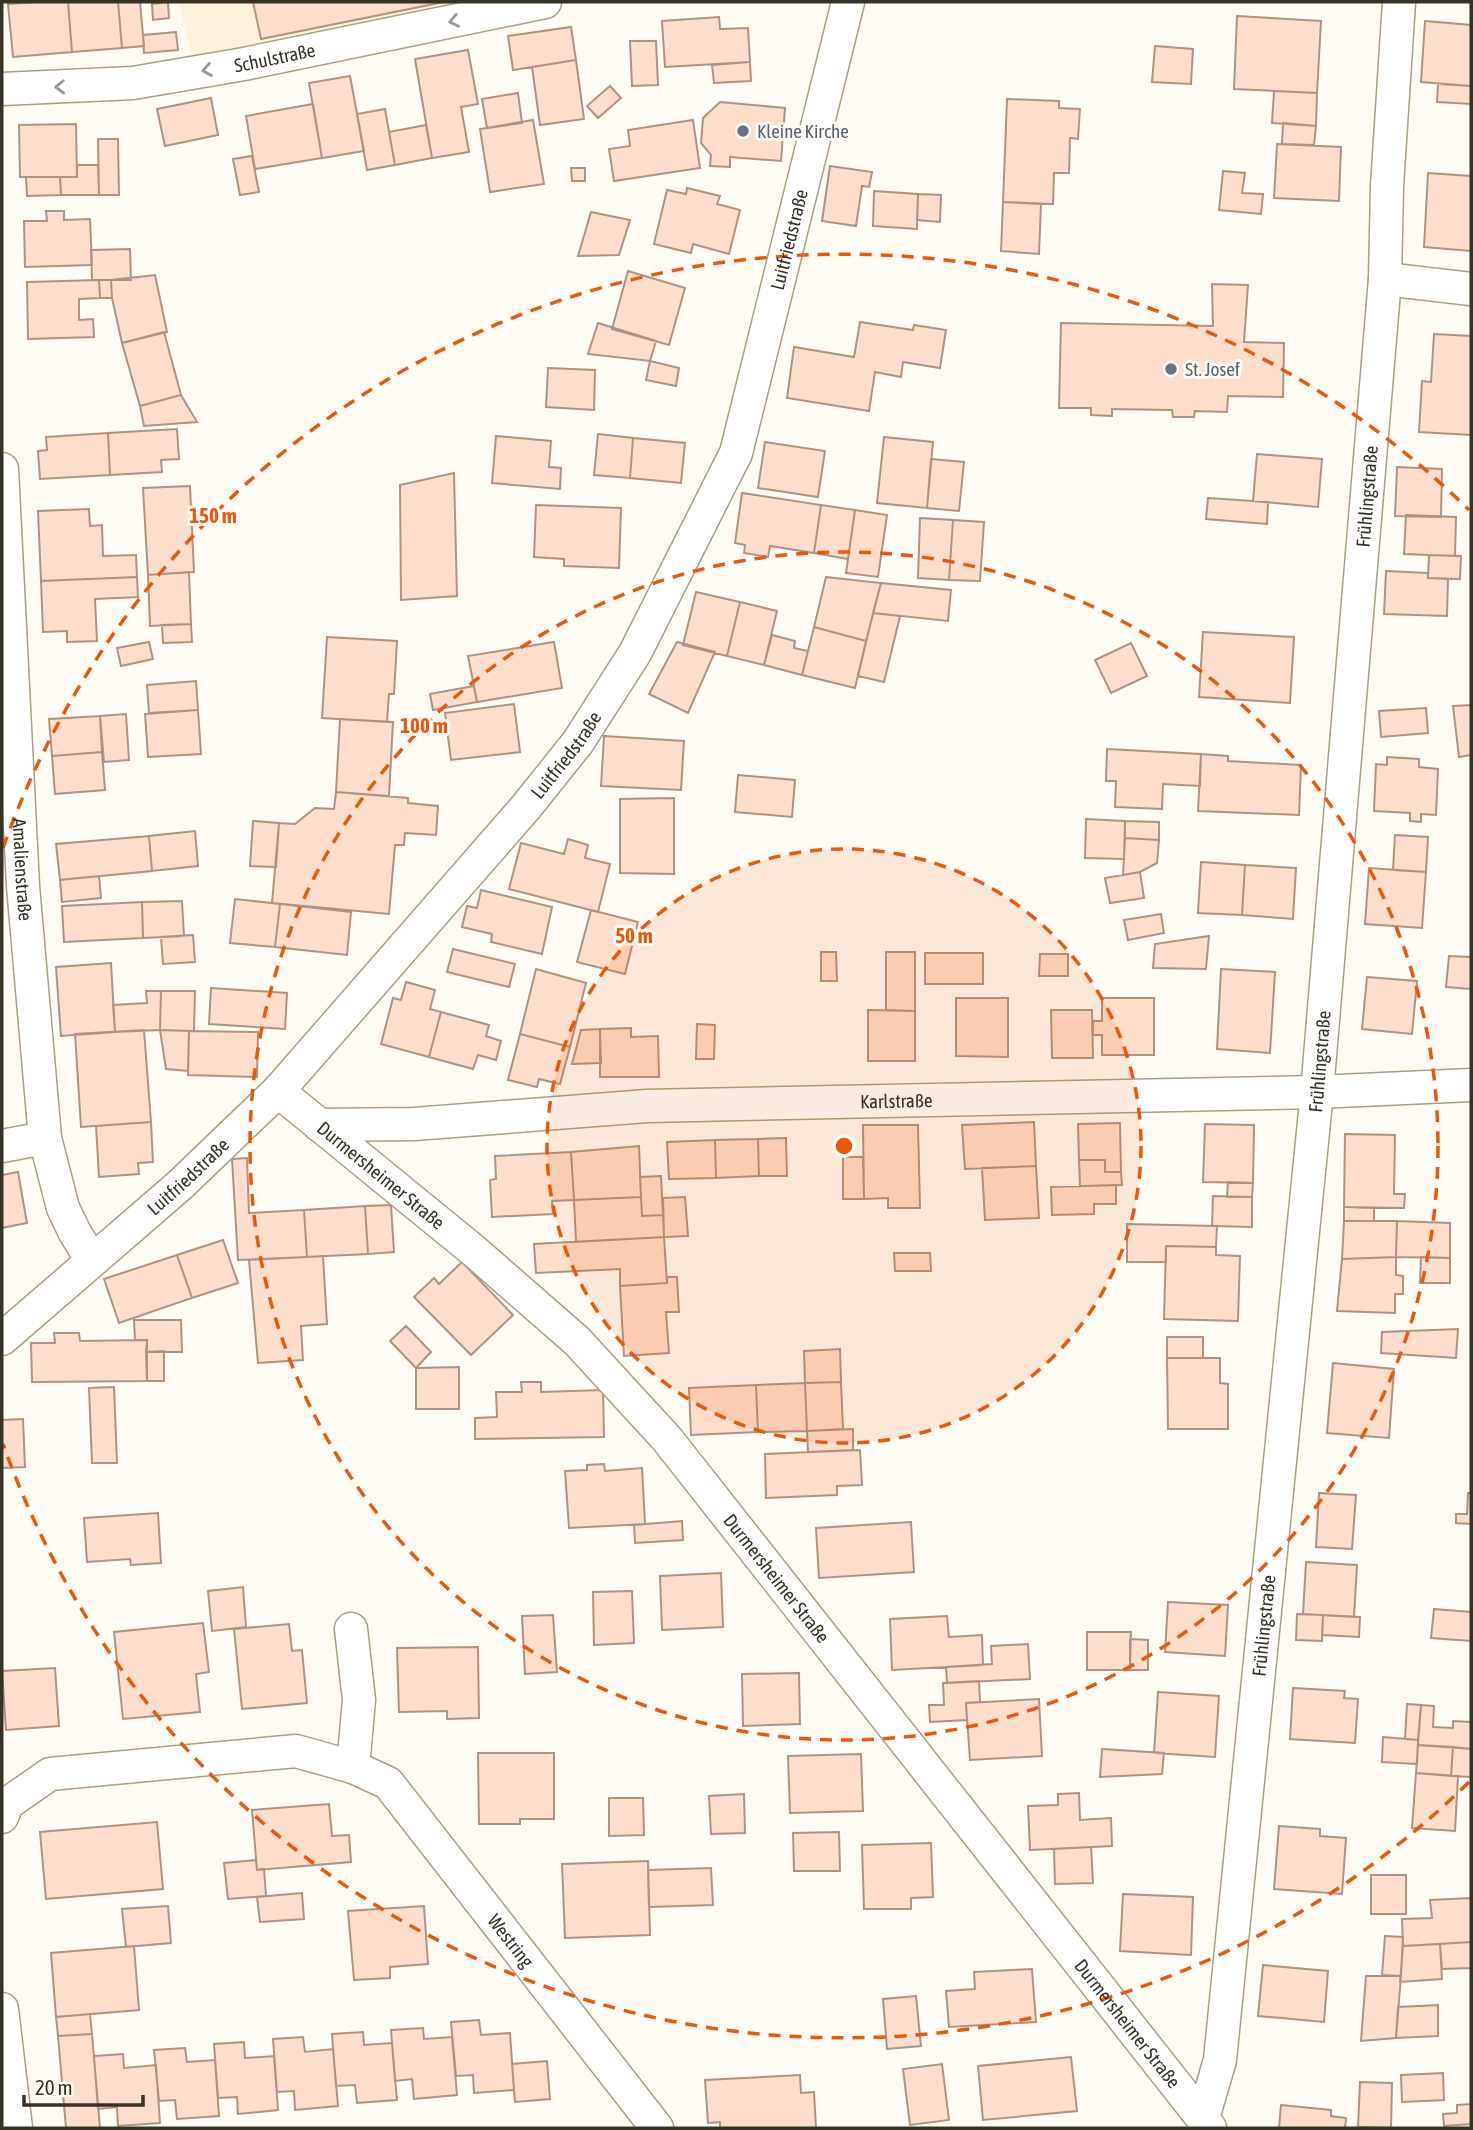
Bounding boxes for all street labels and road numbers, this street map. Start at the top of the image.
street label: Schulstraße [232,39,317,77]
street label: Luitfriedstraße [766,187,812,292]
street label: Frühlingstraße [1352,445,1382,548]
street label: Luitfriedstraße [526,707,606,803]
street label: Amalienstraße [9,818,37,922]
street label: Frühlingstraße [1304,1010,1335,1113]
street label: Karlstraße [860,1089,933,1113]
street label: Durmersheimer Straße [313,1117,449,1234]
street label: Luitfriedstraße [143,1133,233,1219]
street label: Durmersheimer Straße [719,1509,834,1647]
street label: Frühlingstraße [1247,1574,1280,1677]
street label: Westring [483,1910,539,1972]
street label: Durmersheimer Straße [1070,1955,1185,2092]

